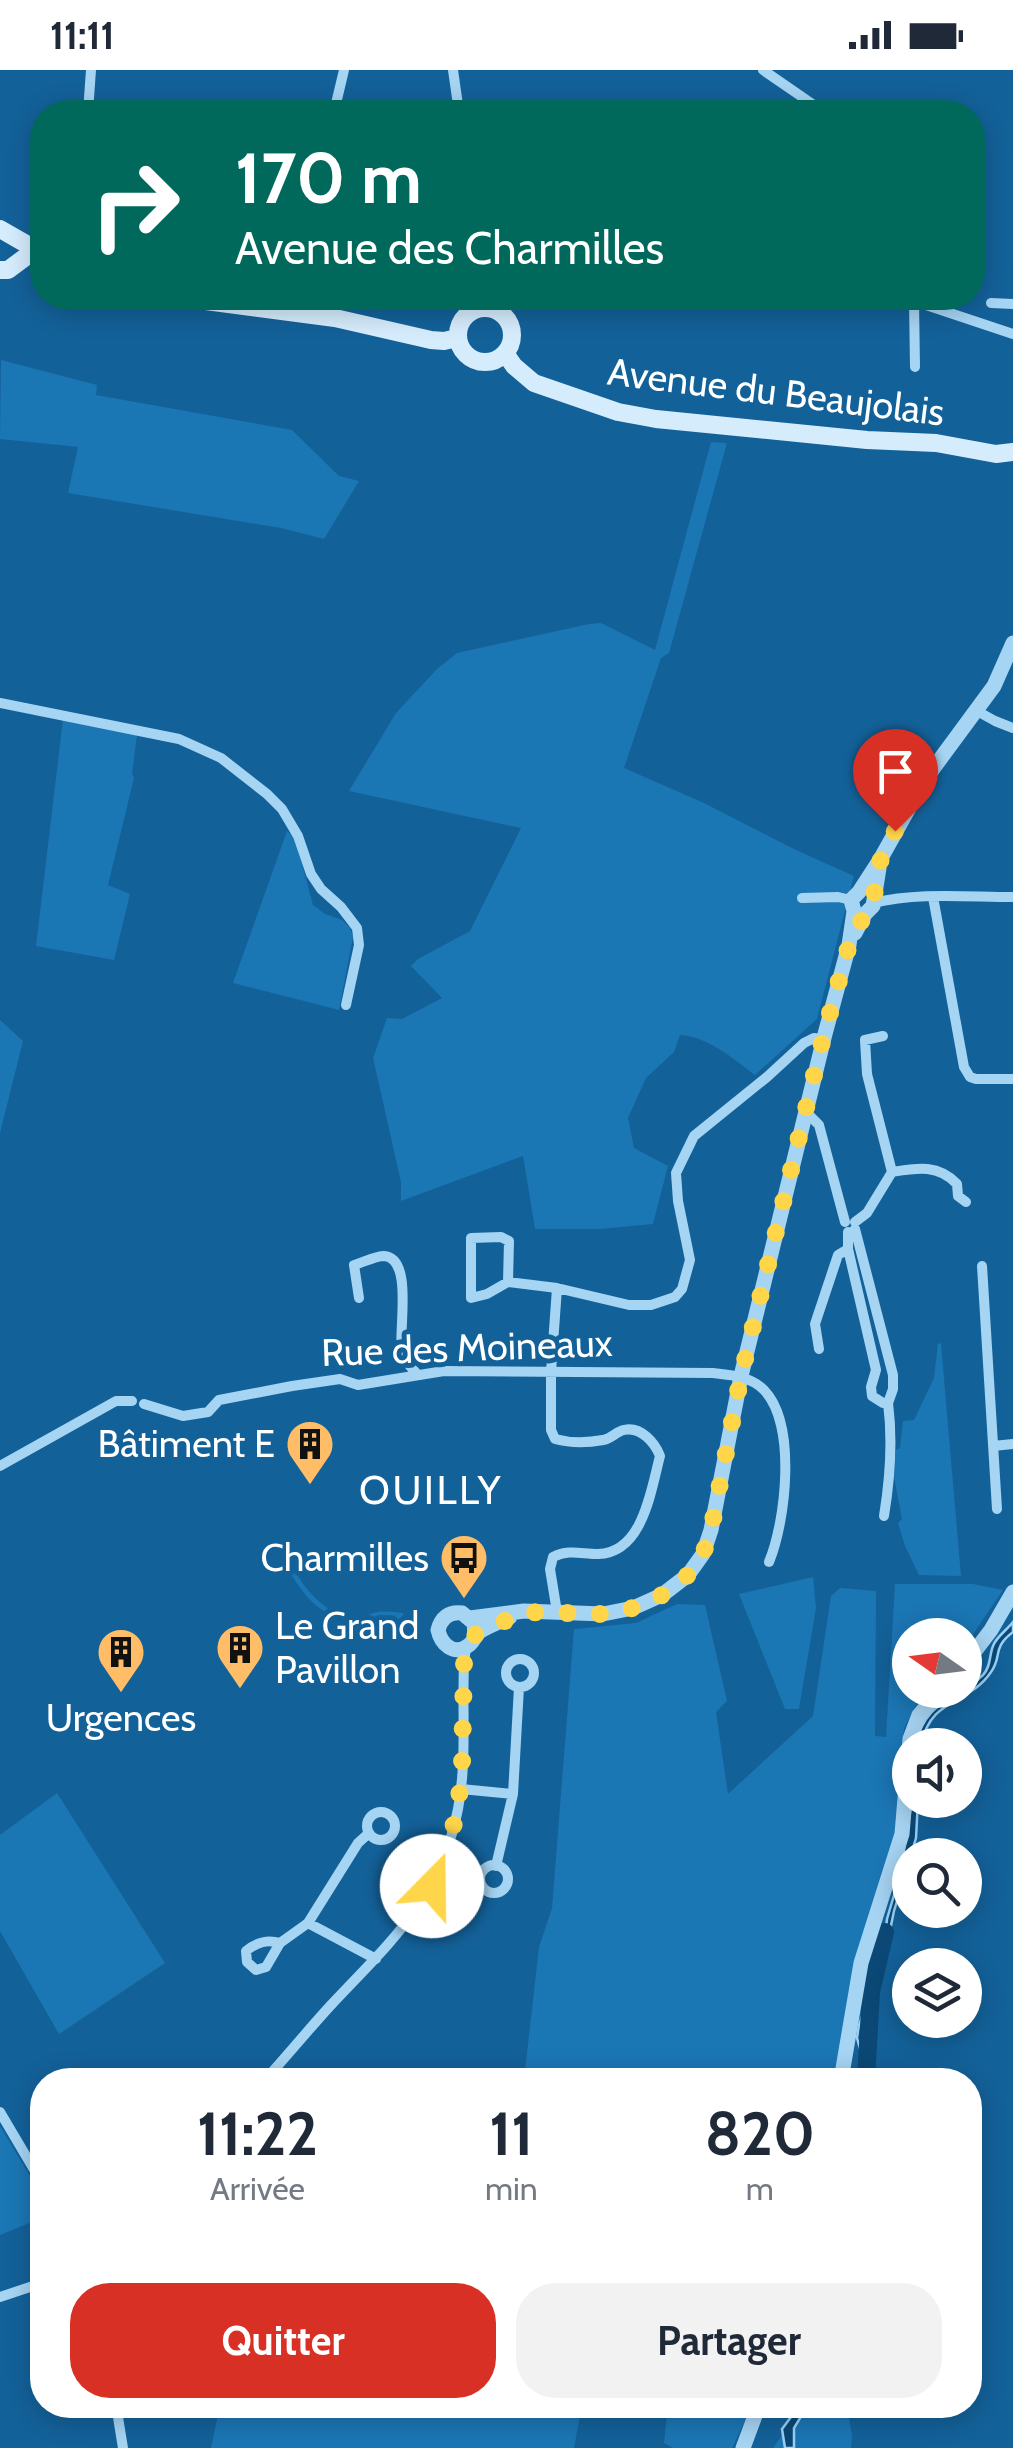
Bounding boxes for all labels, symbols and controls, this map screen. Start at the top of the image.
text: 11:11 [50,12,115,59]
text: 170 m [235,135,422,221]
icon: right [70,140,200,270]
text: Avenue des Charmilles [235,221,664,275]
street label: Avenue du Beaujolais [605,348,947,435]
pin [853,729,938,832]
icon: arrive [868,744,923,799]
street label: Rue des Moineaux [321,1319,613,1376]
building icon: Bâtiment E [284,1418,336,1486]
place label: Bâtiment E [97,1420,275,1467]
district label: OUILLY [359,1465,503,1514]
bus stop icon: Charmilles [438,1532,490,1600]
place label: Charmilles [260,1534,429,1581]
place label: Le Grand Pavillon [275,1602,419,1693]
north arrow [892,1618,982,1708]
map controls [892,1618,982,2038]
building icon: Le Grand Pavillon [214,1622,266,1690]
building icon: Urgences [95,1626,147,1694]
place label: Urgences [46,1694,196,1741]
button: sound [892,1728,982,1818]
position arrow [380,1834,484,1938]
button: search [892,1838,982,1928]
button: layers [892,1948,982,2038]
text: 11:22 [197,2097,318,2170]
text: 11 [489,2097,534,2170]
text: 820 [705,2097,815,2170]
text: Arrivée [210,2169,305,2208]
text: min [485,2169,538,2208]
text: m [746,2169,774,2208]
button: Quitter [70,2283,496,2398]
button: Partager [516,2283,942,2398]

